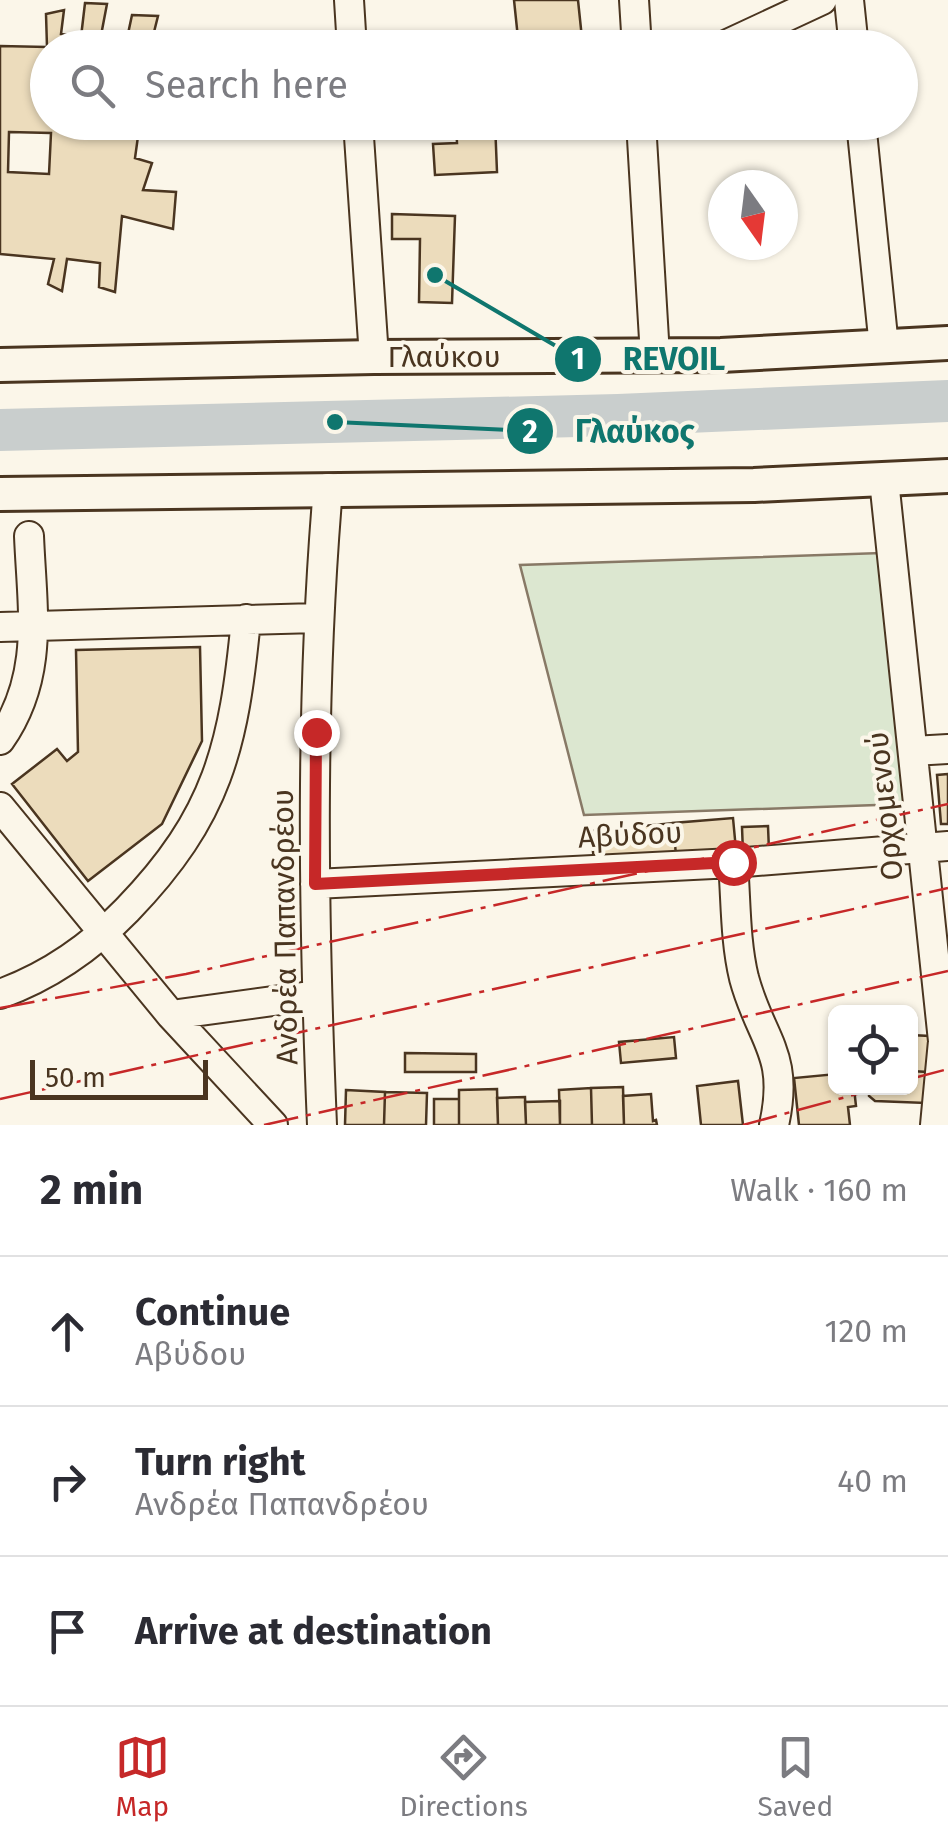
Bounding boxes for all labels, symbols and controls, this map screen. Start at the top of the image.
search box [30,30,918,140]
icon: search [65,58,120,113]
text: Search here [145,62,348,108]
north arrow [708,170,798,260]
callout: REVOIL [553,328,746,390]
street label: Γλαύκου [387,339,501,375]
text: REVOIL [623,340,725,378]
text: 1 [571,341,585,377]
callout: Γλαύκος [505,400,714,462]
text: Γλαύκος [575,412,696,450]
text: 2 [522,414,538,450]
route end [294,710,340,756]
street label: Ορχομενού [859,730,911,882]
street label: Ανδρέα Παπανδρέου [265,789,305,1065]
street label: Αβύδου [577,814,683,856]
route start [711,840,757,886]
map controls [828,1005,918,1095]
button: locate [828,1005,918,1095]
scale bar [30,1055,208,1100]
text: 50 m [45,1061,106,1094]
text: 2 min [40,1165,143,1215]
text: Walk · 160 m [730,1171,908,1209]
text: Continue [135,1289,290,1335]
icon: ahead [40,1304,95,1359]
text: 120 m [825,1312,908,1350]
text: Αβύδου [135,1335,246,1373]
text: Turn right [135,1439,305,1485]
icon: right [40,1454,95,1509]
text: 40 m [837,1462,908,1500]
text: Ανδρέα Παπανδρέου [135,1485,429,1523]
icon: arrive [40,1604,95,1659]
text: Arrive at destination [135,1608,492,1654]
tab: Map [115,1730,170,1823]
tab: Directions [399,1730,528,1823]
tab: Saved [757,1730,833,1823]

